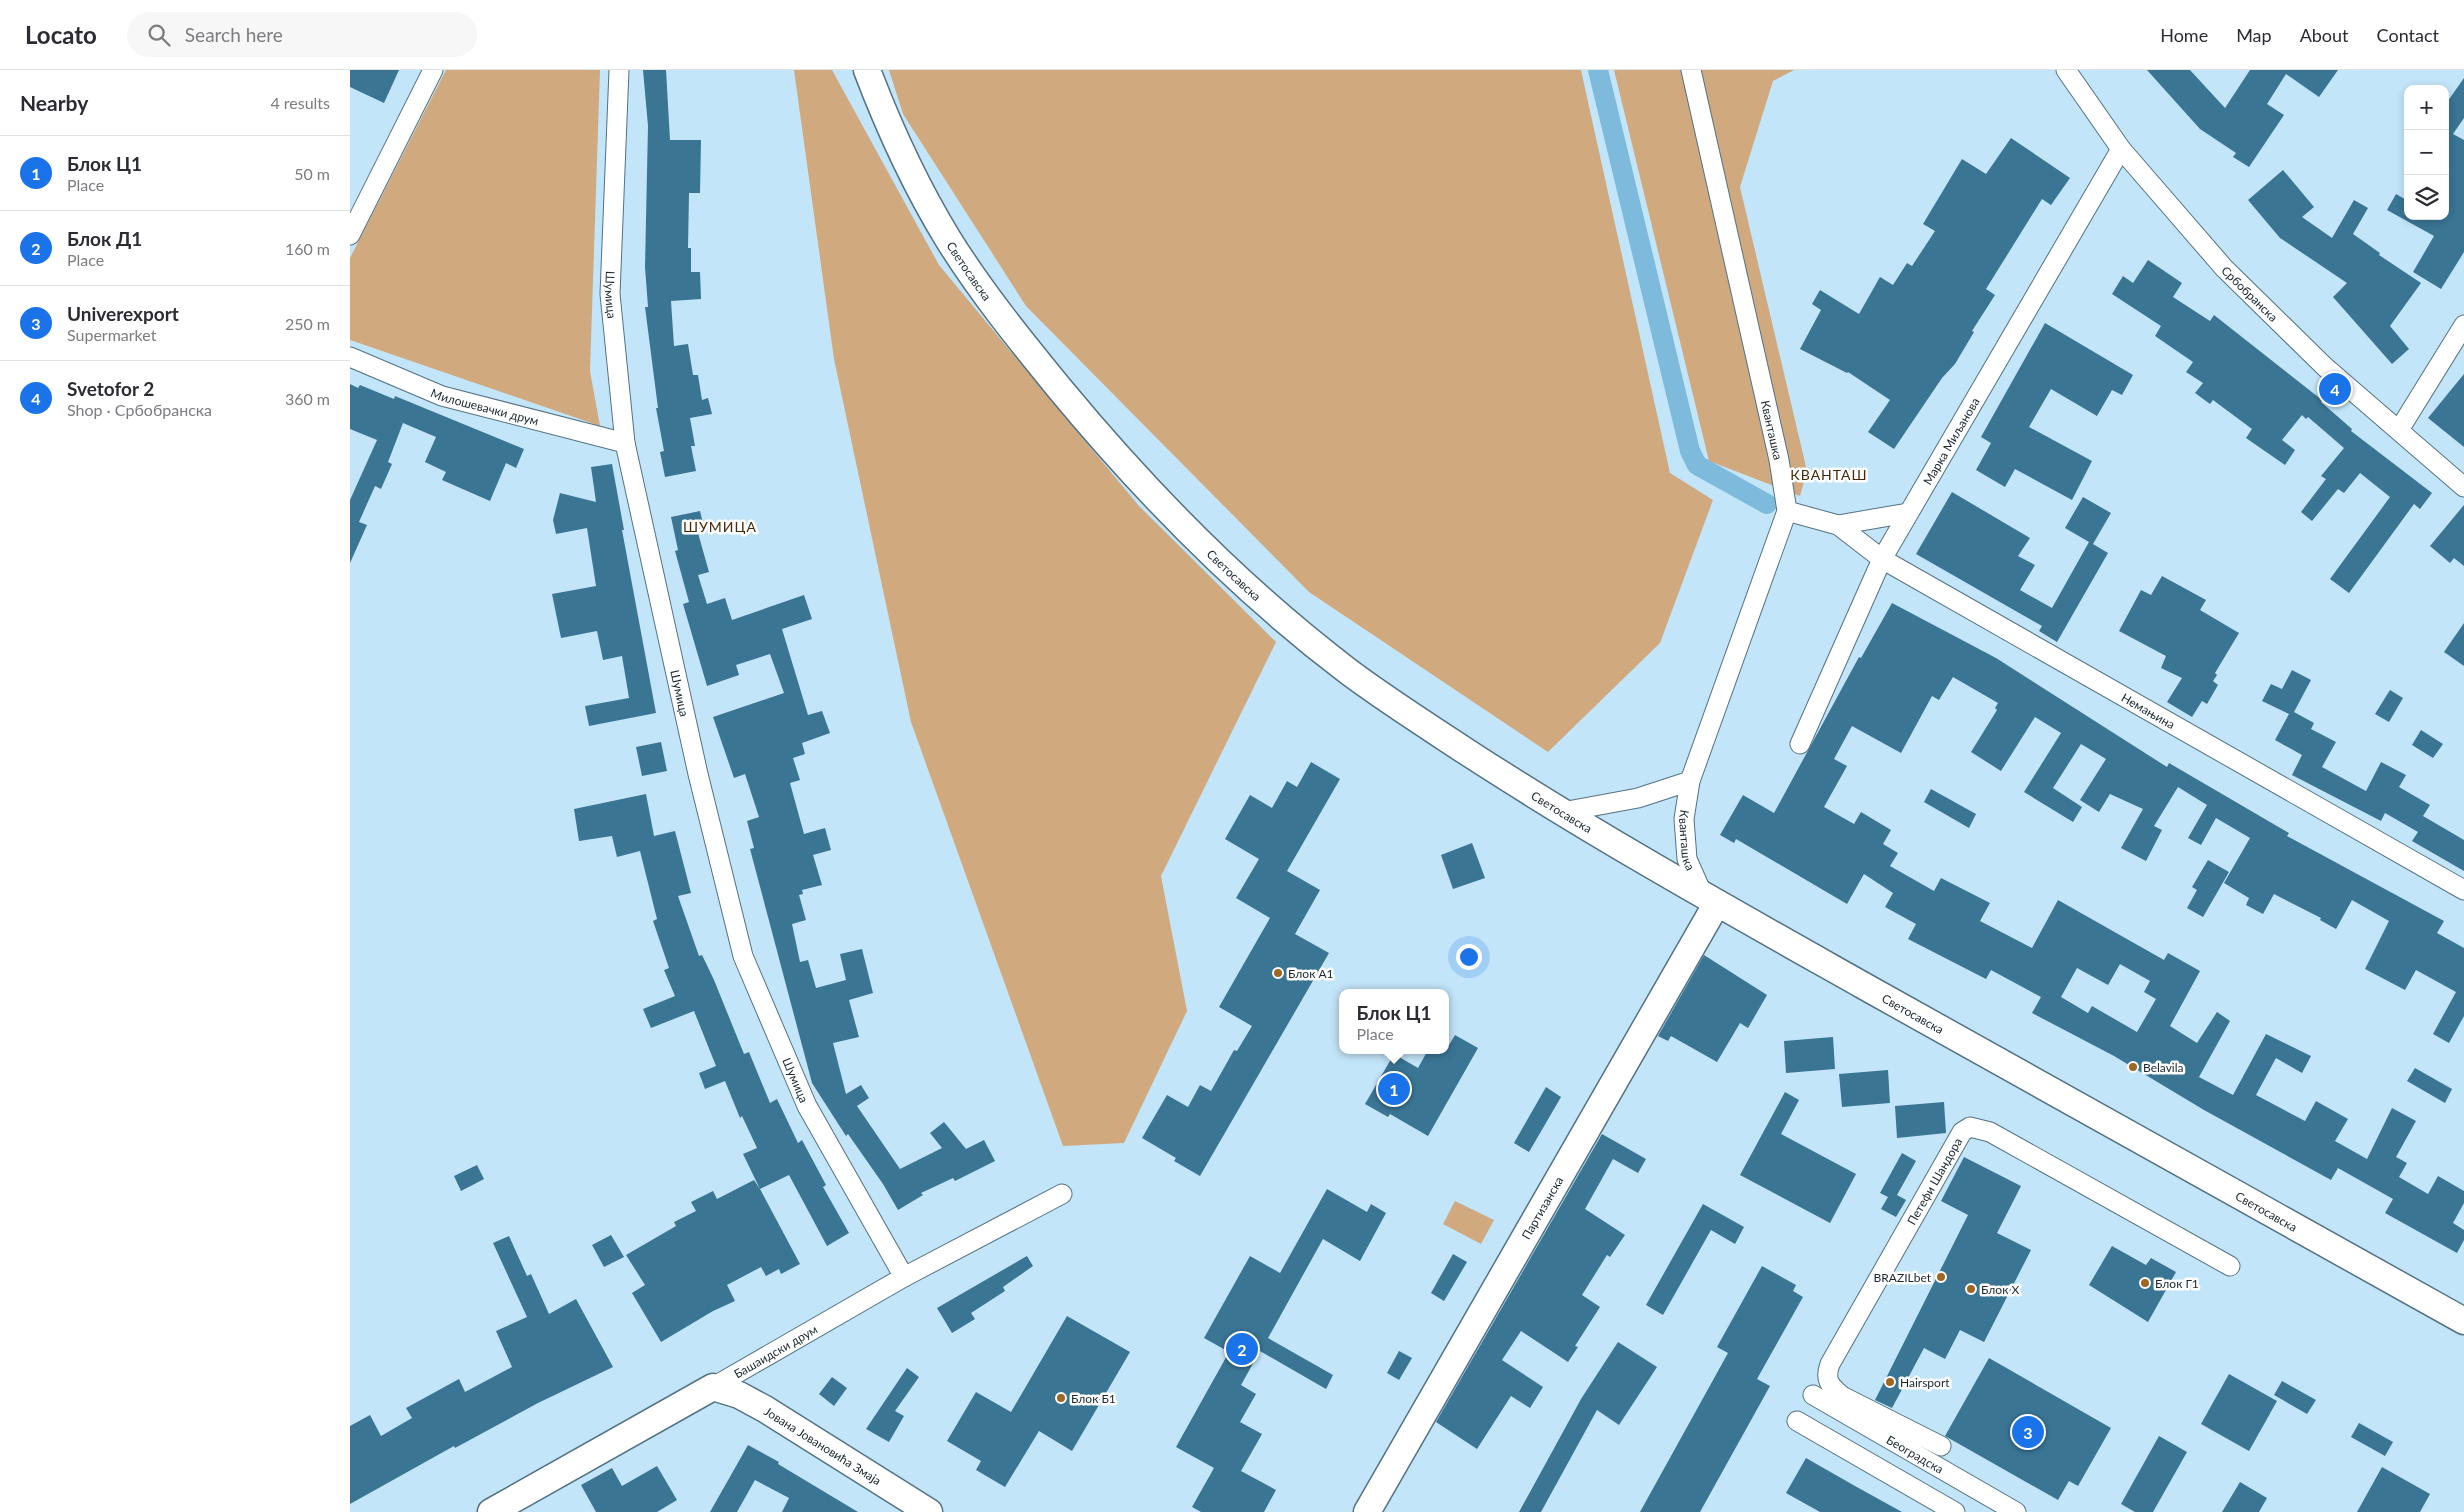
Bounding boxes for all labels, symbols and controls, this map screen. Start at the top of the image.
search box [127,12,477,57]
text: Locato [25,20,97,49]
icon: search [145,21,173,49]
text: Search here [185,23,283,46]
text: Home [2160,24,2208,46]
text: Map [2236,24,2272,46]
text: About [2300,24,2349,46]
text: Contact [2377,24,2439,46]
map controls [2404,85,2449,220]
button: + [2404,85,2449,130]
text: Nearby [20,90,88,115]
text: 4 results [270,93,330,112]
button: − [2404,130,2449,175]
text: Блок Ц1 [67,152,142,175]
text: 1 [31,164,41,183]
text: 50 m [294,164,330,183]
text: Place [67,175,104,194]
button: layers [2404,175,2449,220]
text: Блок Д1 [67,227,142,250]
street label: Светосавска [944,238,995,303]
text: 2 [31,239,41,258]
text: 160 m [285,239,330,258]
text: Place [67,250,104,269]
street label: Србобранска [2219,263,2281,324]
street label: Шумица [602,271,620,319]
text: Univerexport [67,302,179,325]
text: 3 [31,314,41,333]
text: 250 m [285,314,330,333]
text: Supermarket [67,325,156,344]
pin: 4 [2319,370,2351,408]
text: Svetofor 2 [67,377,154,400]
street label: Милошевачки друм [429,385,540,428]
text: 4 [31,389,41,408]
text: 360 m [285,389,330,408]
street label: Марка Миљанова [1920,395,1982,487]
street label: Кванташка [1758,399,1786,461]
text: Shop · Србобранска [67,400,212,419]
district label: КВАНТАШ [1790,466,1868,483]
district label: ШУМИЦА [683,518,757,535]
street label: Светосавска [1204,546,1264,604]
street label: Шумица [668,668,693,718]
street label: Немањина [2119,689,2178,732]
street label: Светосавска [1529,787,1595,836]
street label: Кванташка [1676,809,1699,873]
your location [1456,944,1482,970]
place label: Блок А1 [1288,966,1334,981]
marker: Блок А1 [1272,967,1284,979]
popup [1339,989,1449,1054]
street label: Светосавска [1879,990,1947,1037]
text: Блок Ц1 [1356,1001,1432,1024]
text: Place [1356,1024,1394,1043]
street label: Шумица [780,1055,812,1105]
place label: Belavila [2143,1060,2184,1075]
marker: Belavila [2127,1061,2139,1073]
pin: 1 [1378,1070,1410,1108]
street label: Петефи Шандора [1903,1135,1965,1227]
street label: Партизанска [1518,1173,1566,1242]
street label: Светосавска [2233,1188,2300,1234]
place label: BRAZILbet [1874,1270,1932,1285]
marker: BRAZILbet [1935,1271,1947,1283]
place label: Блок Г1 [2155,1276,2199,1291]
marker: Блок Г1 [2139,1277,2151,1289]
place label: Блок Х [1981,1282,2019,1297]
marker: Блок Х [1965,1283,1977,1295]
street label: Башаидски друм [731,1321,820,1381]
pin: 2 [1226,1330,1258,1368]
place label: Hairsport [1900,1375,1950,1390]
marker: Hairsport [1884,1376,1896,1388]
place label: Блок Б1 [1071,1391,1116,1406]
marker: Блок Б1 [1055,1392,1067,1404]
street label: Јована Јовановића Змаја [762,1403,884,1488]
pin: 3 [2012,1413,2044,1451]
street label: Београдска [1884,1432,1947,1476]

